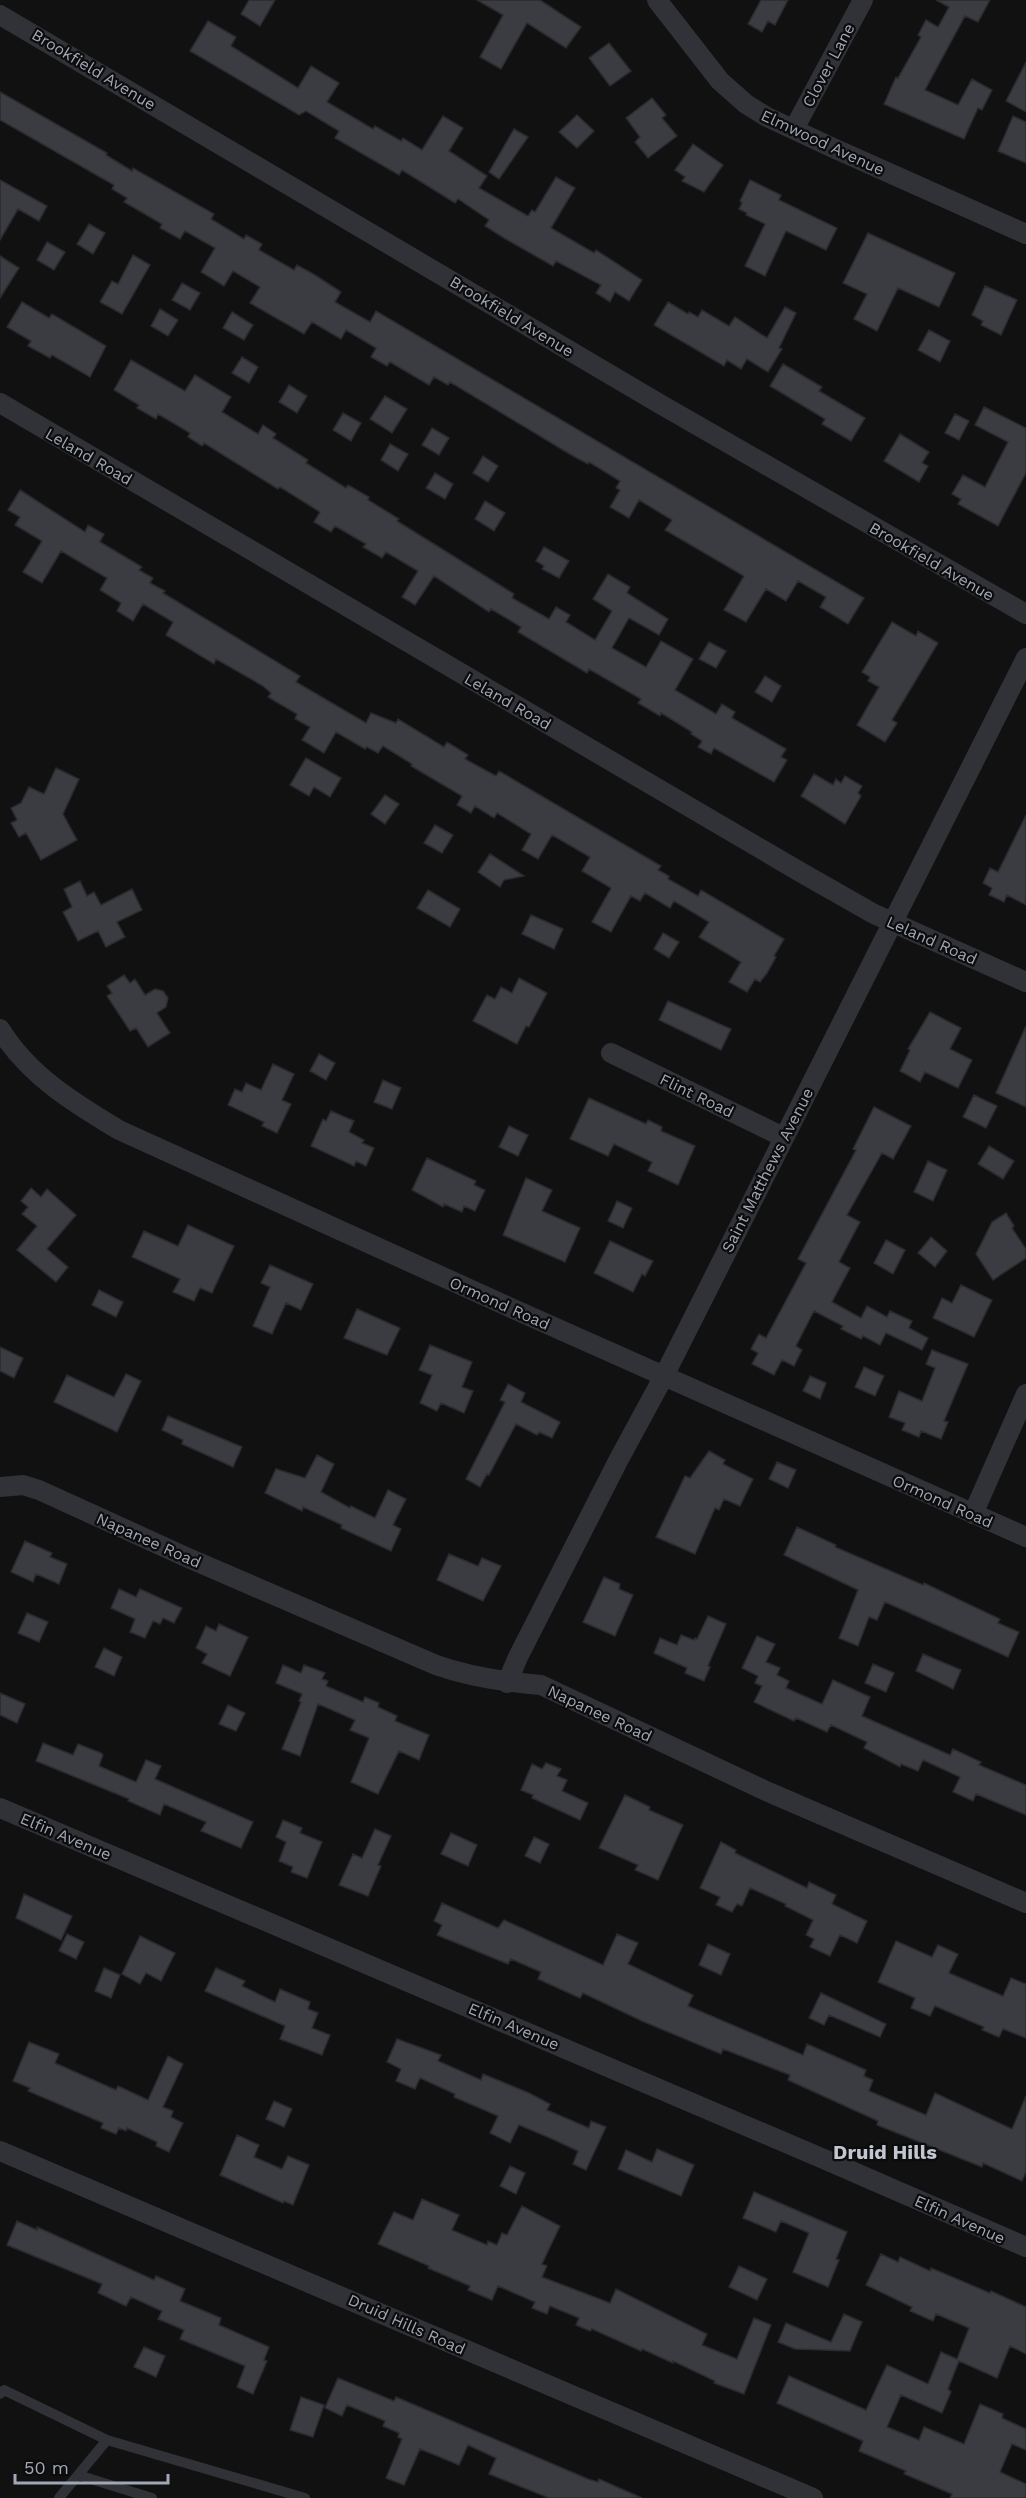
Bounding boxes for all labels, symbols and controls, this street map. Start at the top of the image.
street label: Clover Lane [798,20,859,110]
street label: Brookfield Avenue [28,25,159,114]
street label: Elmwood Avenue [758,106,888,179]
street label: Brookfield Avenue [446,272,577,361]
street label: Leland Road [42,424,135,489]
street label: Brookfield Avenue [866,518,998,605]
street label: Leland Road [461,669,554,734]
street label: Leland Road [884,912,980,969]
street label: Flint Road [657,1069,737,1122]
street label: Saint Matthews Avenue [718,1085,817,1256]
street label: Ormond Road [447,1273,553,1334]
street label: Ormond Road [890,1471,996,1532]
street label: Napanee Road [93,1509,204,1572]
street label: Napanee Road [545,1681,655,1746]
street label: Elfin Avenue [17,1809,114,1864]
street label: Elfin Avenue [465,1999,562,2054]
district label: Druid Hills [833,2140,937,2164]
street label: Elfin Avenue [912,2191,1008,2248]
street label: Druid Hills Road [345,2290,468,2359]
scale bar [15,2447,168,2485]
text: 50 m [24,2457,69,2478]

